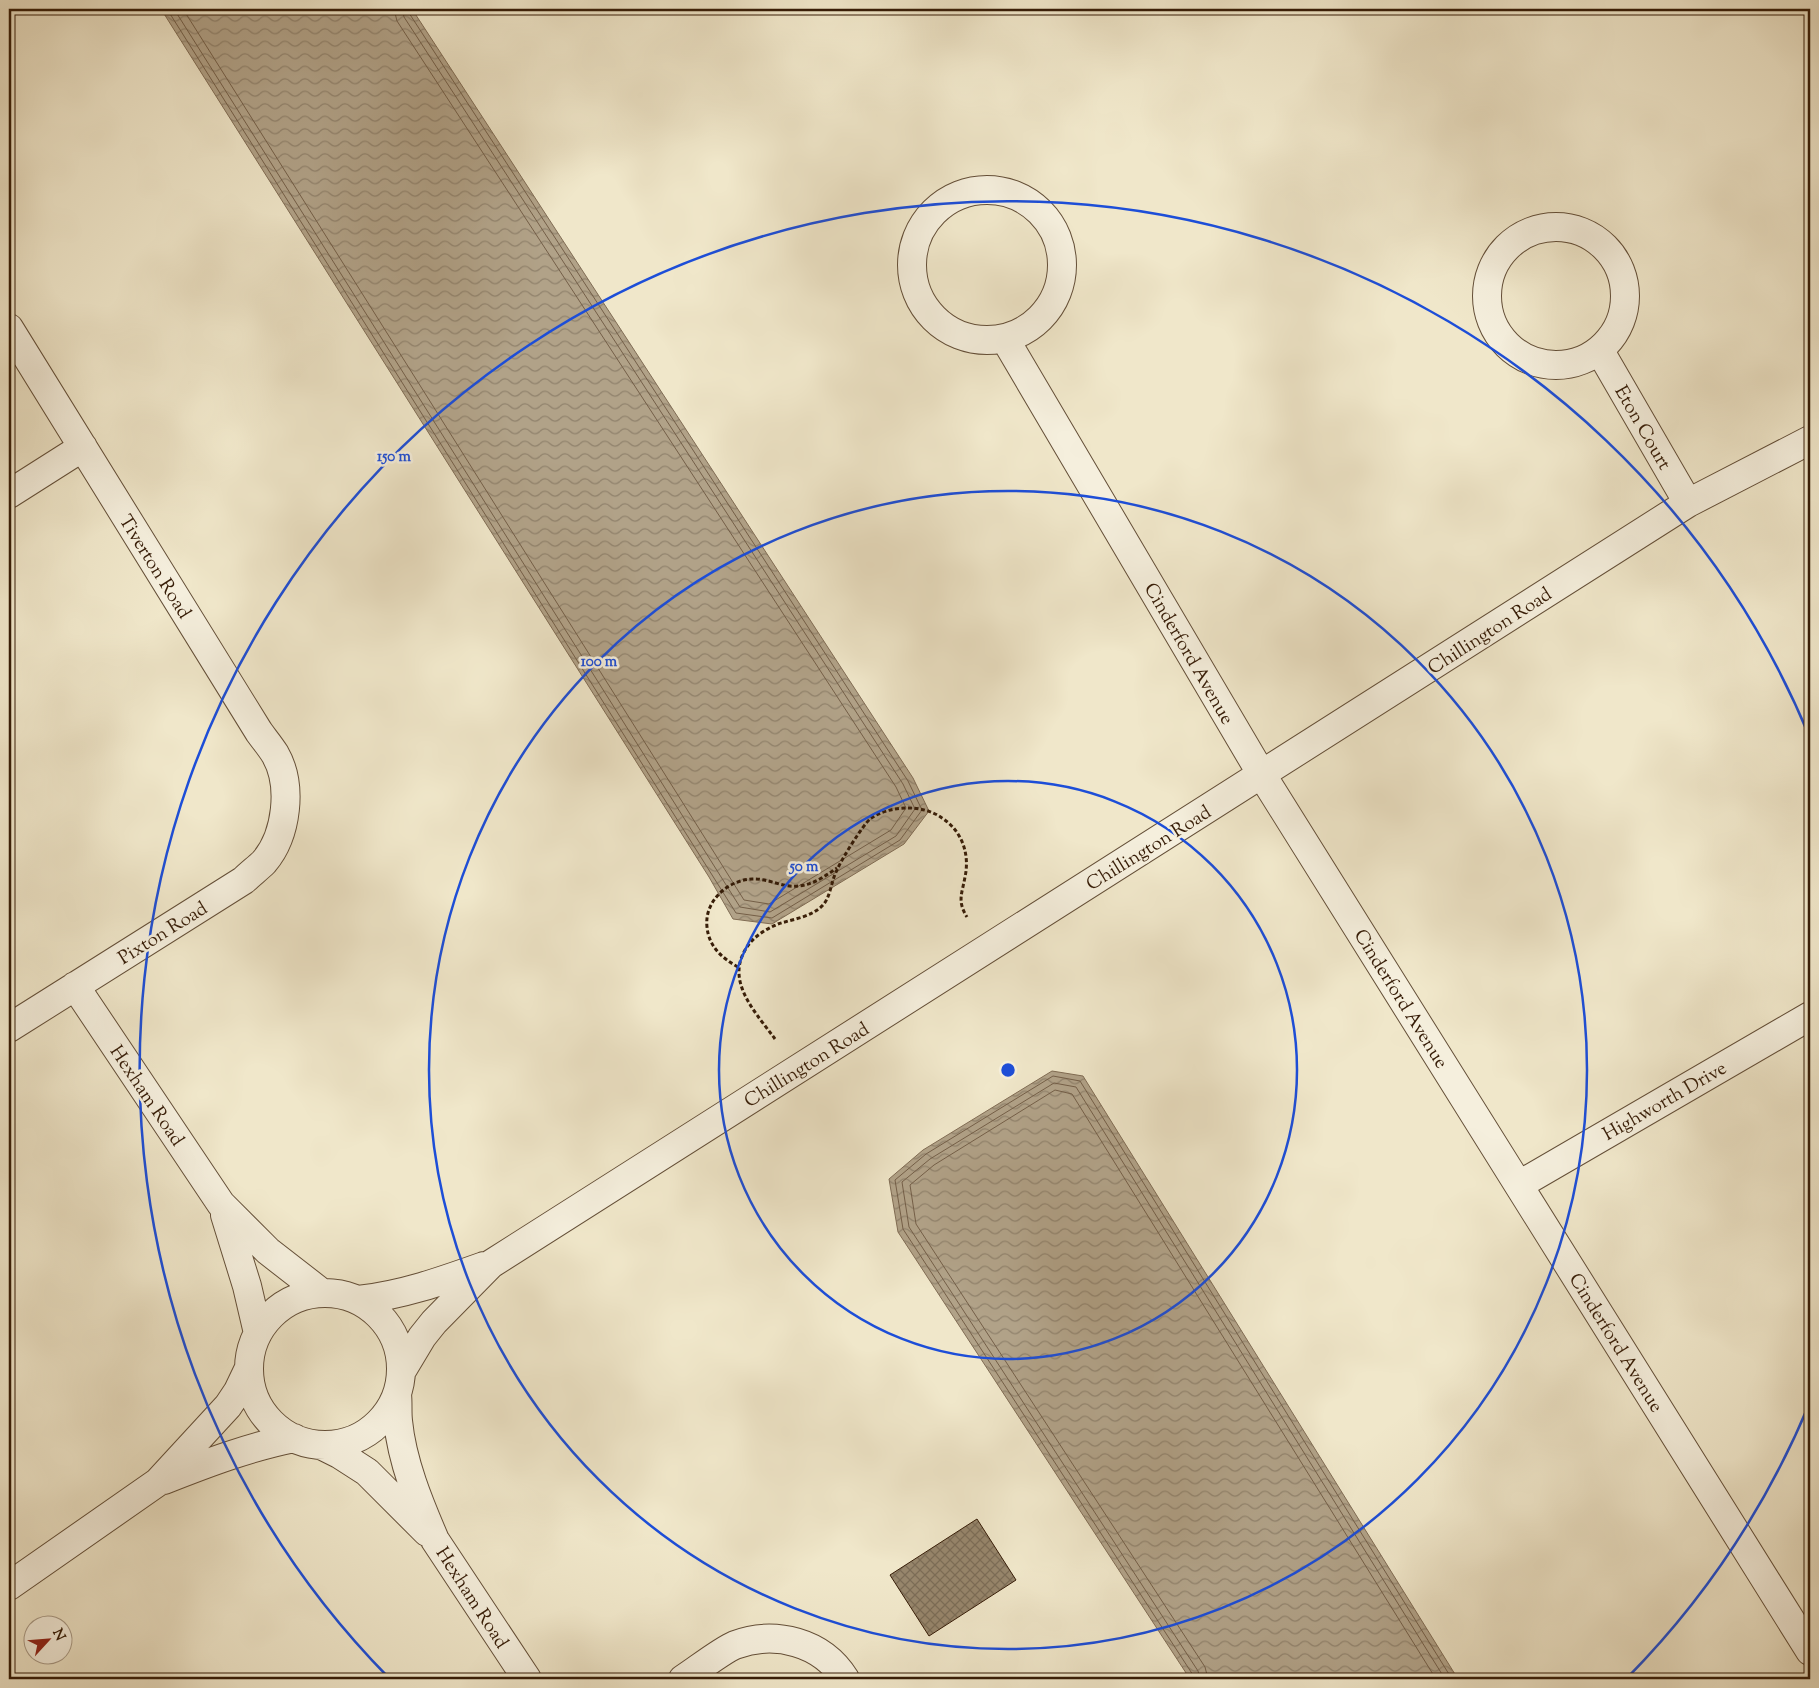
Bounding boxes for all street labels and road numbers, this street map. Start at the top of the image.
street label: Eton Court [1607,381,1677,476]
street label: Tiverton Road [111,510,197,625]
street label: Cinderford Avenue [1136,578,1240,730]
street label: Chillington Road [1423,582,1558,682]
street label: Chillington Road [1082,800,1217,898]
street label: Pixton Road [113,896,214,972]
street label: Cinderford Avenue [1346,924,1454,1074]
street label: Chillington Road [740,1017,875,1115]
street label: Hexham Road [102,1041,190,1152]
street label: Highworth Drive [1598,1056,1732,1149]
street label: Cinderford Avenue [1561,1268,1669,1418]
street label: Hexham Road [428,1542,514,1655]

